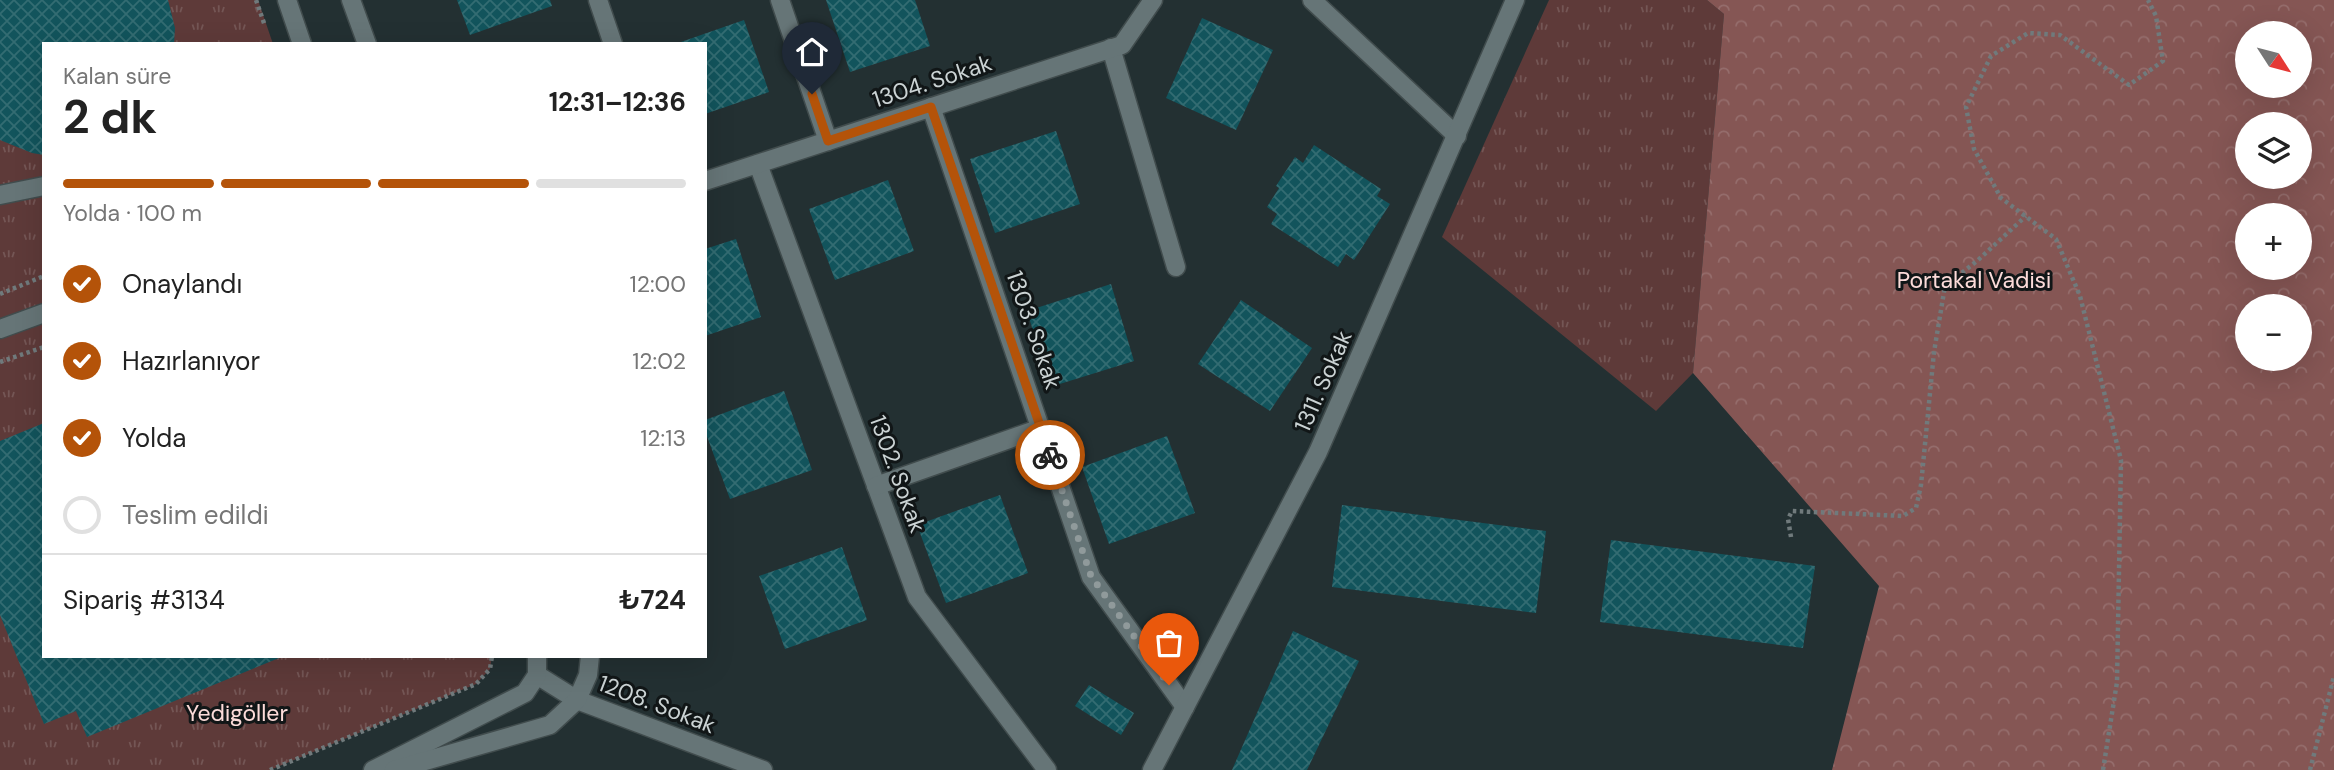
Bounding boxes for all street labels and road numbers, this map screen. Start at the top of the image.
street label: 1304. Sokak [869,47,996,114]
street label: 1303. Sokak [1000,267,1068,394]
street label: 1311. Sokak [1287,325,1359,436]
street label: 1302. Sokak [863,411,933,537]
street label: 1208. Sokak [594,668,720,740]

